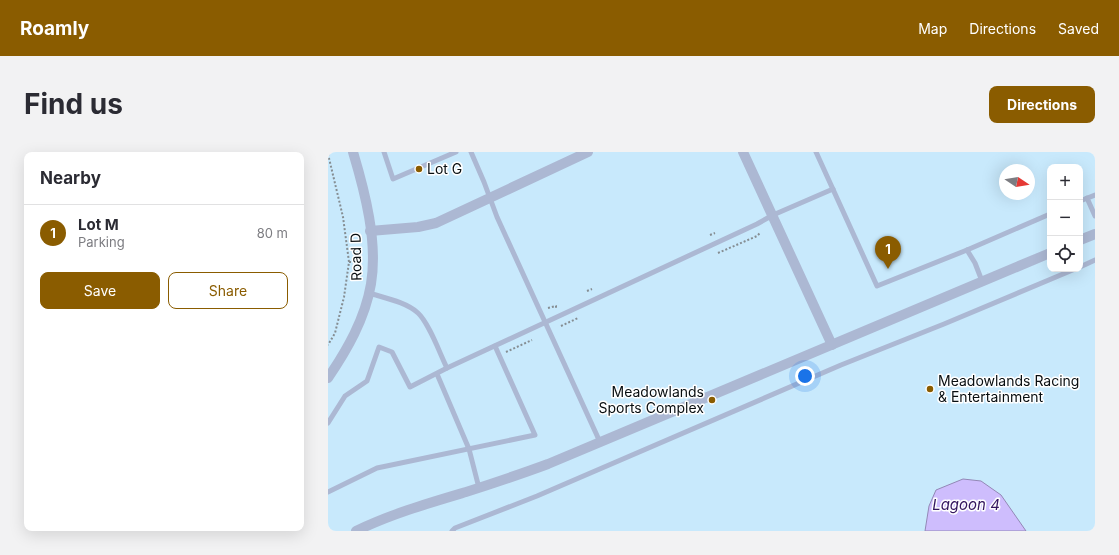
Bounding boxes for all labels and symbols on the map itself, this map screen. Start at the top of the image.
place label: Lot G [427,160,462,177]
marker: Lot G [414,164,424,174]
north arrow [999,164,1035,200]
street label: Road D [347,233,364,281]
pin: 1 [875,236,901,269]
your location [795,366,815,386]
place label: Meadowlands Racing & Entertainment [938,372,1079,405]
place label: Meadowlands Sports Complex [598,383,704,416]
marker: Meadowlands Racing & Entertainment [925,384,935,394]
marker: Meadowlands Sports Complex [707,395,717,405]
water label: Lagoon 4 [932,495,1000,514]

